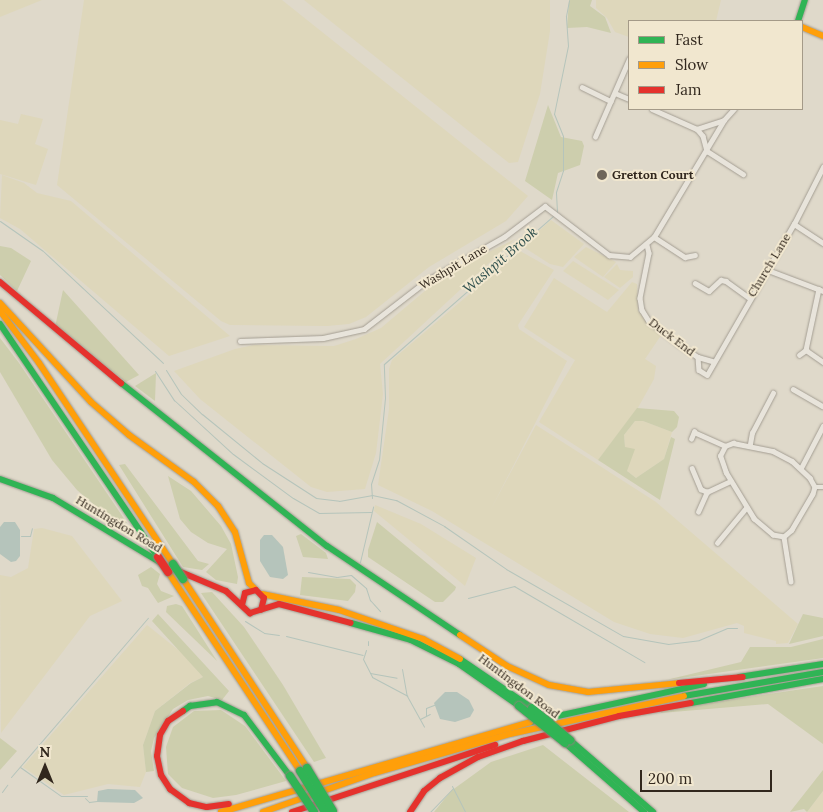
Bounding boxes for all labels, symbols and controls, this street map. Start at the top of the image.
legend [628,20,803,110]
text: Fast [675,30,703,49]
text: Slow [675,55,708,74]
text: Jam [675,80,702,99]
place label: Gretton Court [612,168,694,182]
marker: Gretton Court [596,169,608,181]
water label: Washpit Brook [459,223,541,297]
street label: Church Lane [744,231,794,299]
street label: Washpit Lane [417,241,489,293]
street label: Duck End [646,315,698,359]
street label: Huntingdon Road [73,493,165,555]
street label: Huntingdon Road [476,651,562,721]
north arrow [20,742,70,792]
text: N [40,743,50,761]
scale bar [643,760,776,792]
text: 200 m [648,769,692,788]

